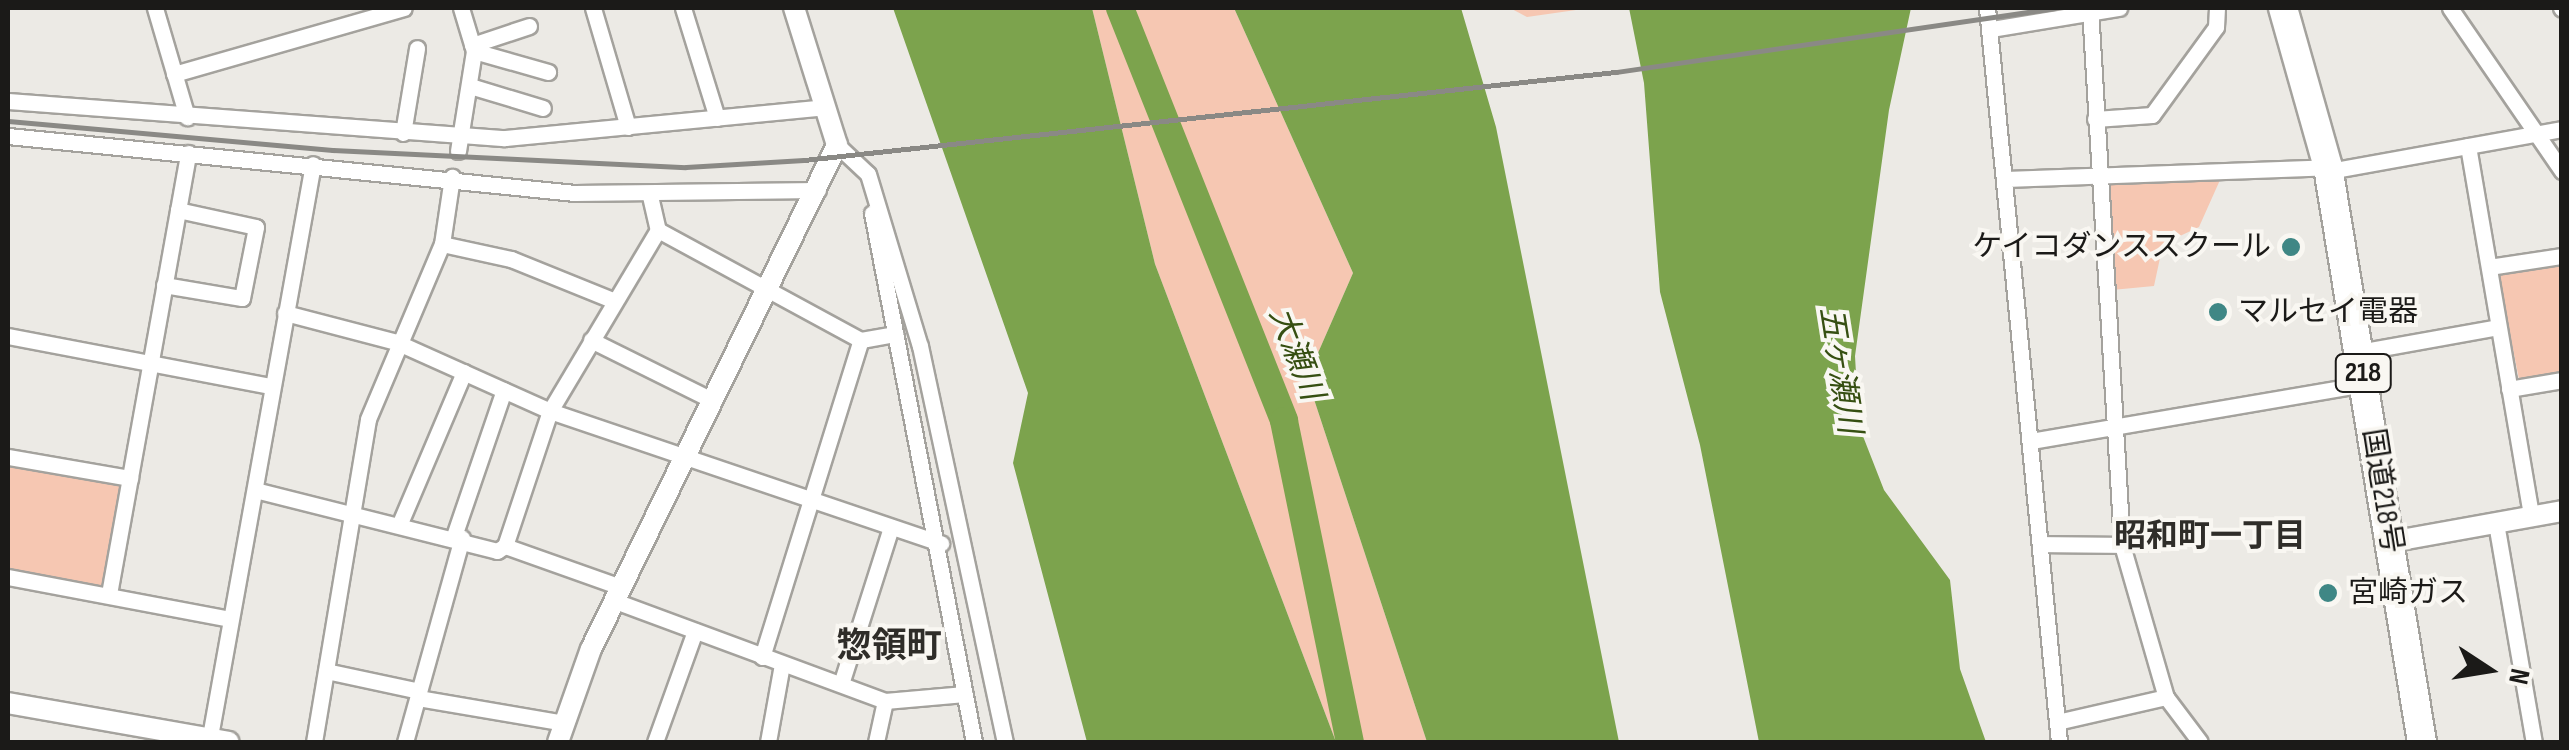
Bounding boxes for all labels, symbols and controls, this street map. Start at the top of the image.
place label: ケイコダンススクール [1971,229,2271,265]
marker: ケイコダンススクール [2280,236,2302,258]
place label: マルセイ電器 [2238,294,2418,330]
marker: マルセイ電器 [2207,301,2229,323]
water label: 大瀬川 [1260,302,1330,406]
water label: 五ヶ瀬川 [1810,304,1868,436]
road number: 218 [2333,350,2393,396]
street label: 国道218号 [2354,426,2410,556]
district label: 昭和町一丁目 [2114,518,2306,556]
place label: 宮崎ガス [2348,575,2468,611]
marker: 宮崎ガス [2317,582,2339,604]
north arrow [2439,620,2539,720]
district label: 惣領町 [837,626,941,668]
text: N [2501,666,2537,687]

